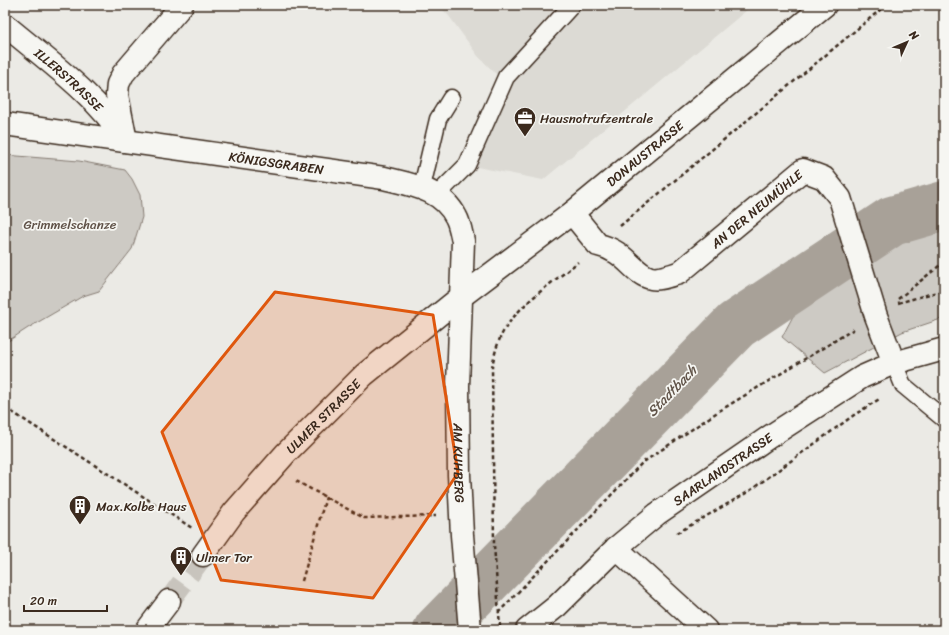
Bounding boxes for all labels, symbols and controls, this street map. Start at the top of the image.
north arrow [887,22,927,62]
text: N [904,25,924,45]
street label: ILLERSTRASSE [28,41,110,117]
office icon: Hausnotrufzentrale [512,105,538,138]
place label: Hausnotrufzentrale [540,107,653,130]
street label: DONAUSTRASSE [601,114,689,192]
street label: KÖNIGSGRABEN [227,145,325,181]
street label: AN DER NEUMÜHLE [704,163,808,255]
park label: Grimmelschanze [23,213,117,236]
water label: Stadtbach [641,358,704,423]
street label: ULMER STRASSE [280,372,367,459]
street label: AM KUHBERG [447,422,472,503]
street label: SAARLANDSTRASSE [668,426,778,512]
building icon: Max.Kolbe Haus [67,493,93,526]
place label: Max.Kolbe Haus [96,495,187,518]
building icon: Ulmer Tor [168,544,194,577]
place label: Ulmer Tor [196,546,252,569]
scale bar [24,587,107,613]
text: 20 m [30,590,57,612]

